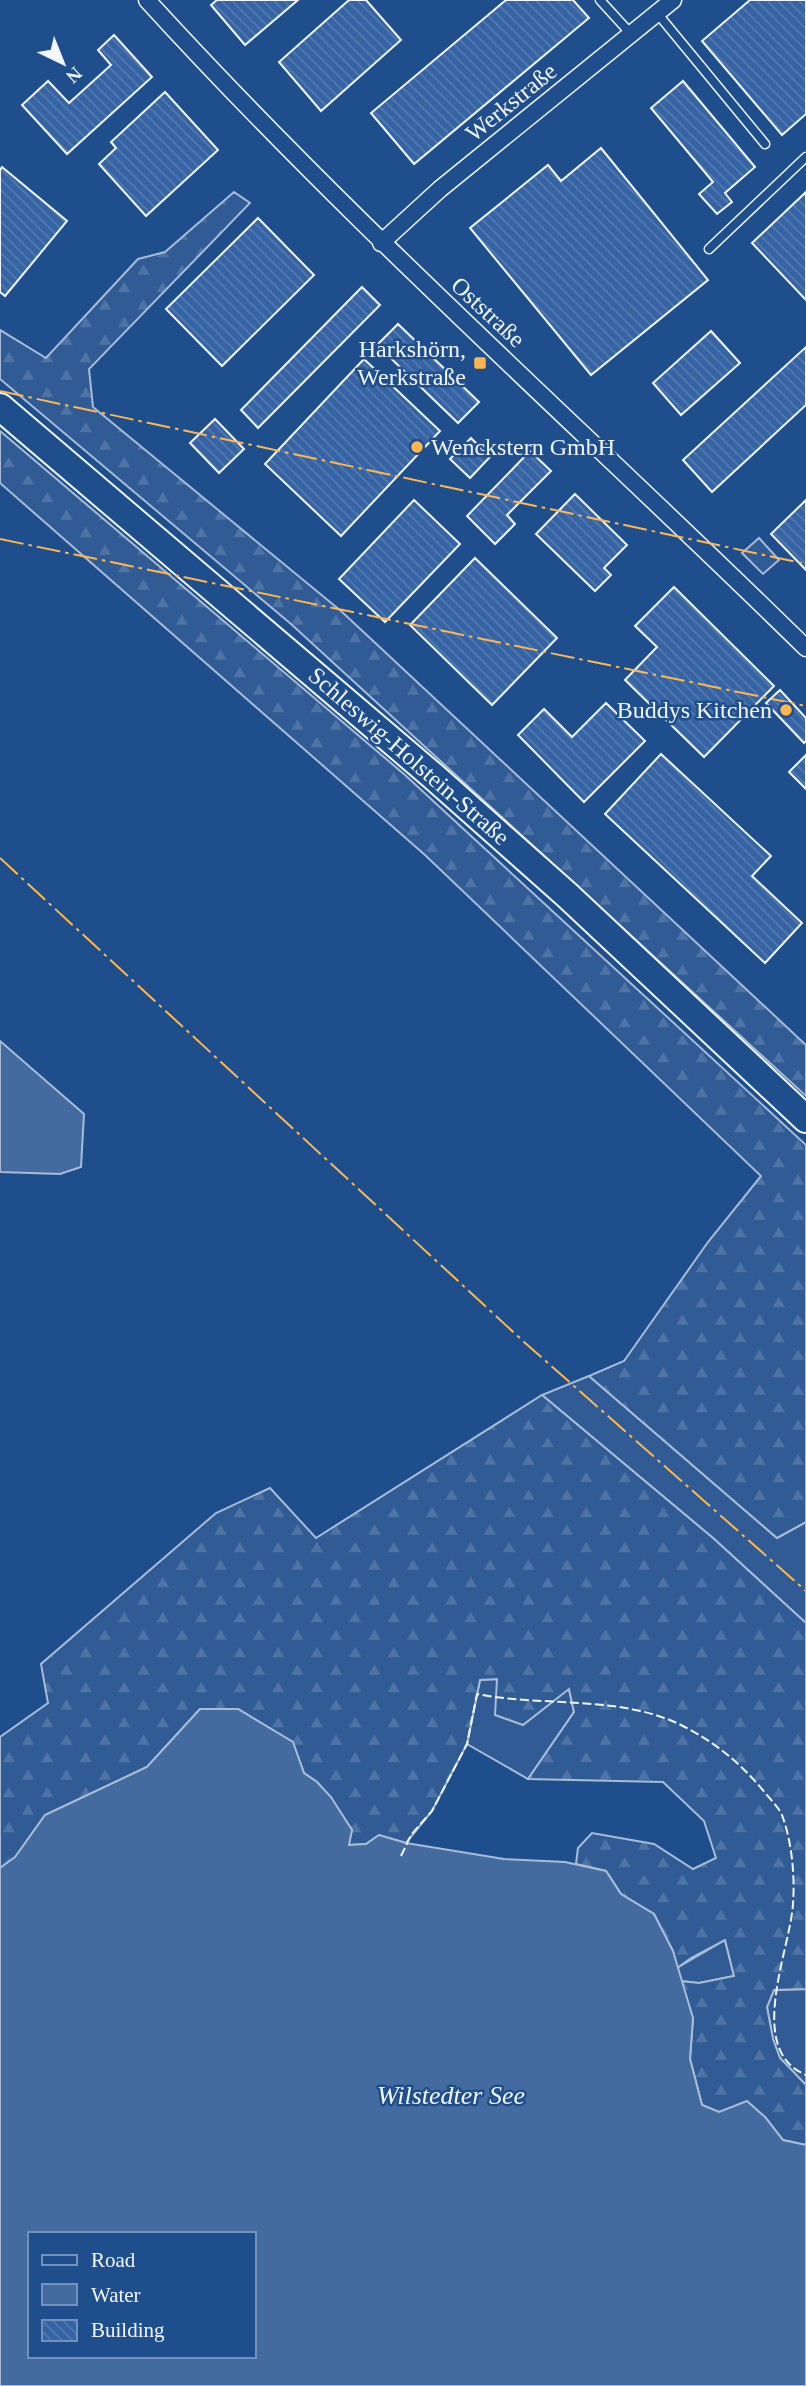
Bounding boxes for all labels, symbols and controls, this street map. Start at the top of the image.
north arrow [28,28,98,98]
street label: Werkstraße [461,58,561,146]
text: N [62,63,86,88]
street label: Oststraße [446,272,530,352]
place label: Harkshörn, Werkstraße [357,336,466,390]
marker: Harkshörn, Werkstraße [472,355,488,371]
place label: Wenckstern GmbH [431,434,615,460]
marker: Wenckstern GmbH [409,439,425,455]
street label: Schleswig-Holstein-Straße [303,662,515,850]
place label: Buddys Kitchen [617,697,772,723]
marker: Buddys Kitchen [778,702,794,718]
water label: Wilstedter See [377,2081,525,2110]
legend [28,2232,256,2358]
text: Road [91,2248,136,2272]
text: Water [91,2283,141,2307]
text: Building [91,2318,165,2342]

